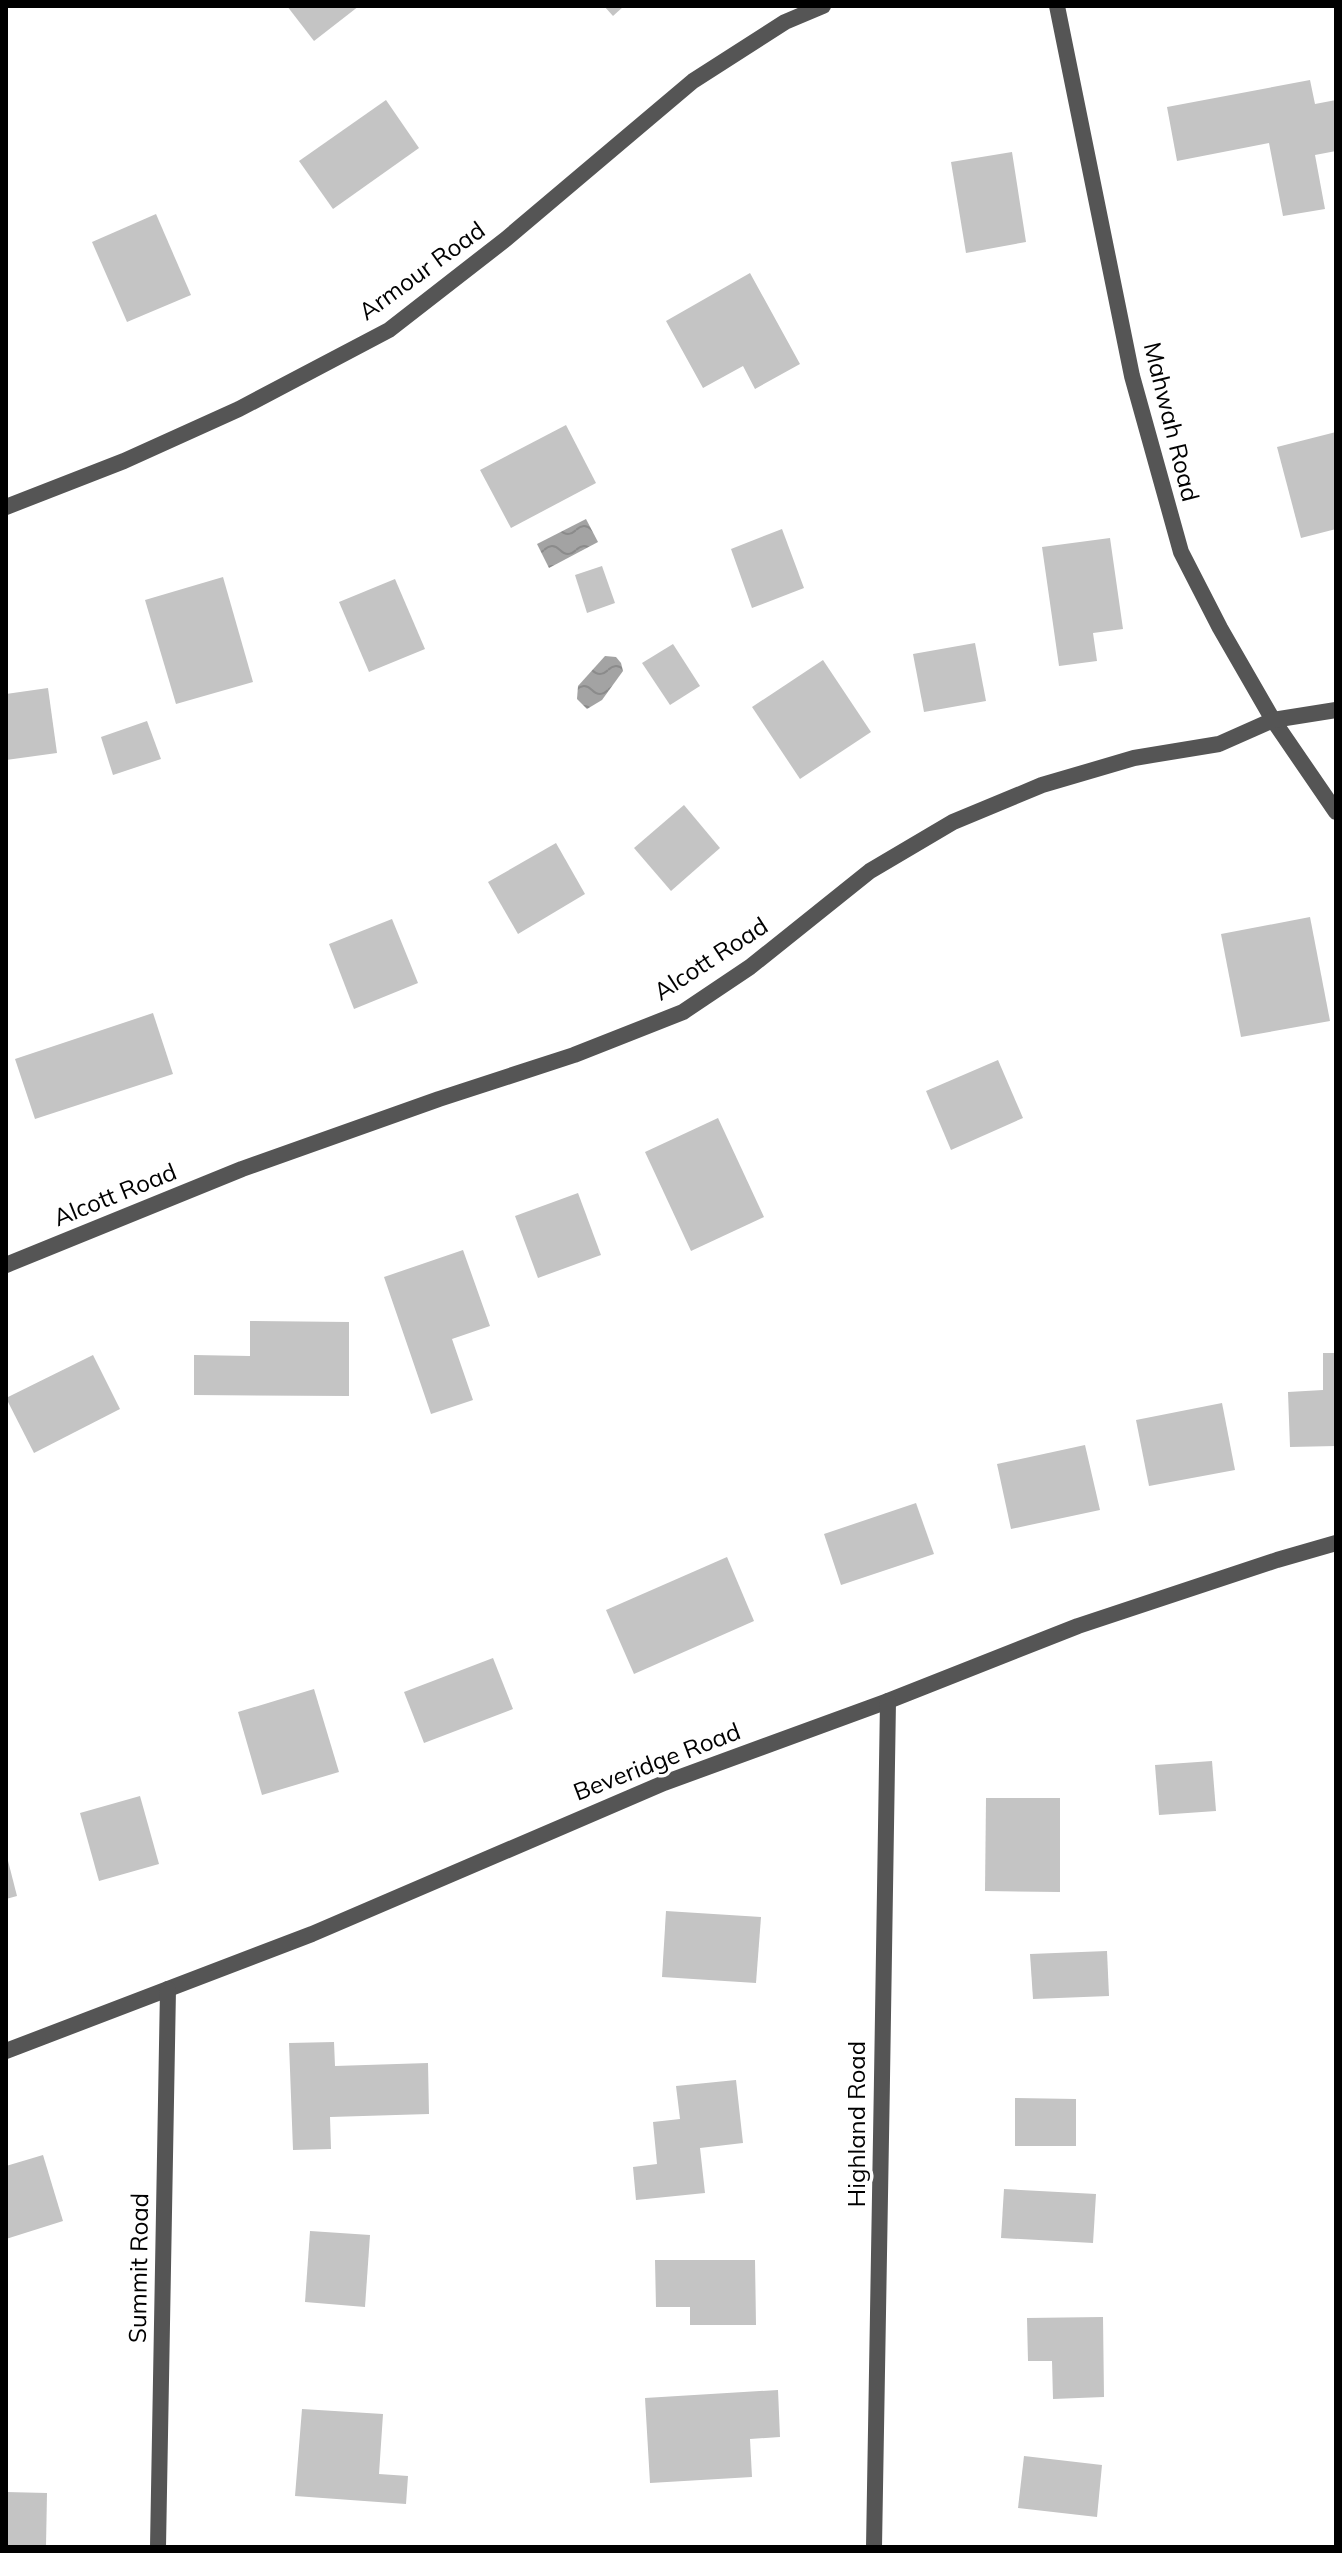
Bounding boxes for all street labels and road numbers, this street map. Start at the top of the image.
street label: Armour Road [352,214,490,326]
street label: Mahwah Road [1138,339,1206,505]
street label: Alcott Road [648,910,773,1006]
street label: Alcott Road [49,1156,181,1232]
street label: Beveridge Road [569,1715,744,1807]
street label: Highland Road [841,2041,871,2207]
street label: Summit Road [122,2193,154,2343]

